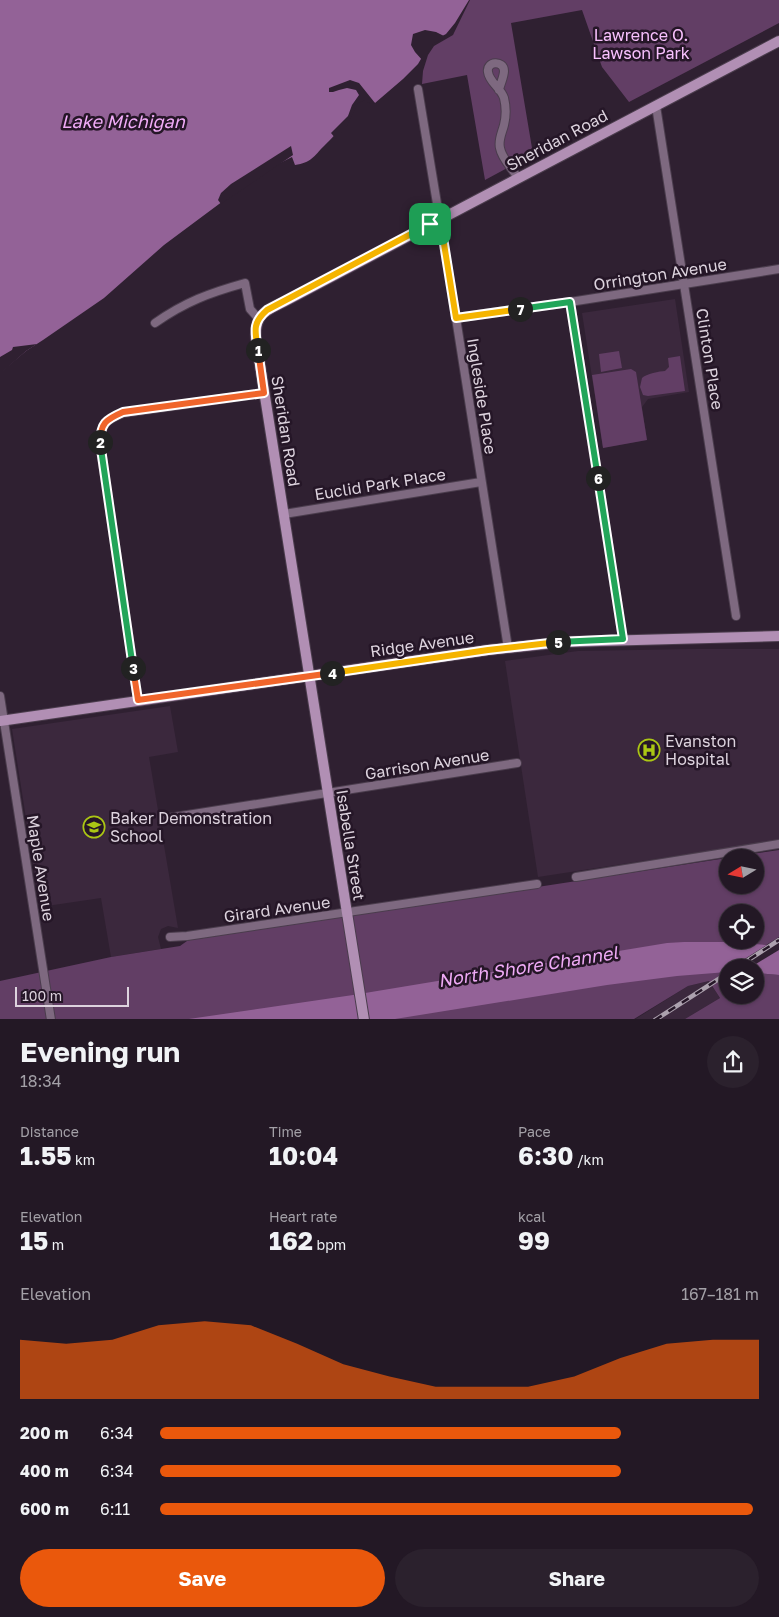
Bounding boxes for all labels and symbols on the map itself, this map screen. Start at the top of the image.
park label: Lawrence O. Lawson Park [592,25,690,63]
street label: Sheridan Road [503,105,611,175]
water label: Lake Michigan [61,110,186,132]
pin [409,203,451,245]
street label: Orrington Avenue [592,254,728,294]
pin: 7 [508,296,532,322]
street label: Clinton Place [692,307,728,411]
street label: Ingleside Place [463,336,501,456]
pin: 1 [246,338,270,362]
street label: Sheridan Road [267,374,305,488]
pin: 2 [88,430,112,454]
street label: Euclid Park Place [313,464,447,504]
pin: 6 [586,466,610,490]
street label: Ridge Avenue [369,627,475,661]
pin: 5 [546,630,570,654]
pin: 3 [120,656,146,680]
pin: 4 [320,660,344,686]
place label: Evanston Hospital [665,731,736,769]
hospital icon: Evanston Hospital [637,738,661,762]
street label: Garrison Avenue [363,744,491,784]
street label: Isabella Street [332,788,370,902]
place label: Baker Demonstration School [110,808,272,846]
street label: Maple Avenue [23,813,59,923]
school or university icon: Baker Demonstration School [82,815,106,839]
north arrow [719,849,764,894]
street label: Girard Avenue [223,892,331,926]
water label: North Shore Channel [436,941,620,991]
scale bar [15,984,129,1008]

